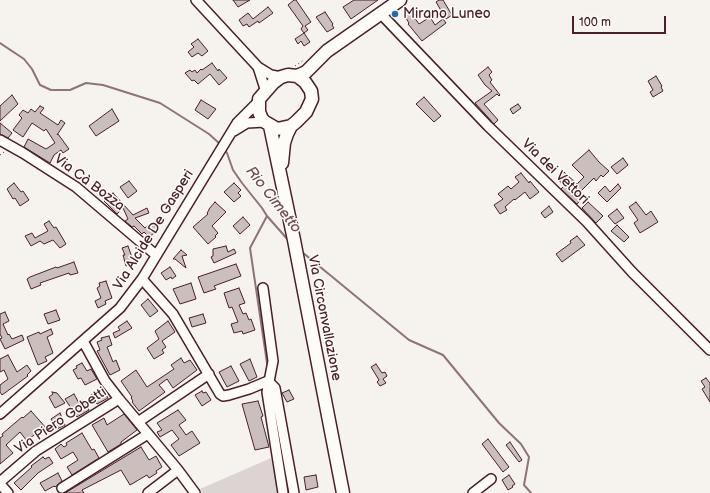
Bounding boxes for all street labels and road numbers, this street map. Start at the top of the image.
street label: Via dei Vettori [518,136,592,208]
street label: Via Cà Bozza [50,151,128,215]
street label: Via Alcide De Gasperi [110,167,198,293]
street label: Via Circonvallazione [304,254,344,382]
street label: Via Piero Gobetti [12,384,110,458]

